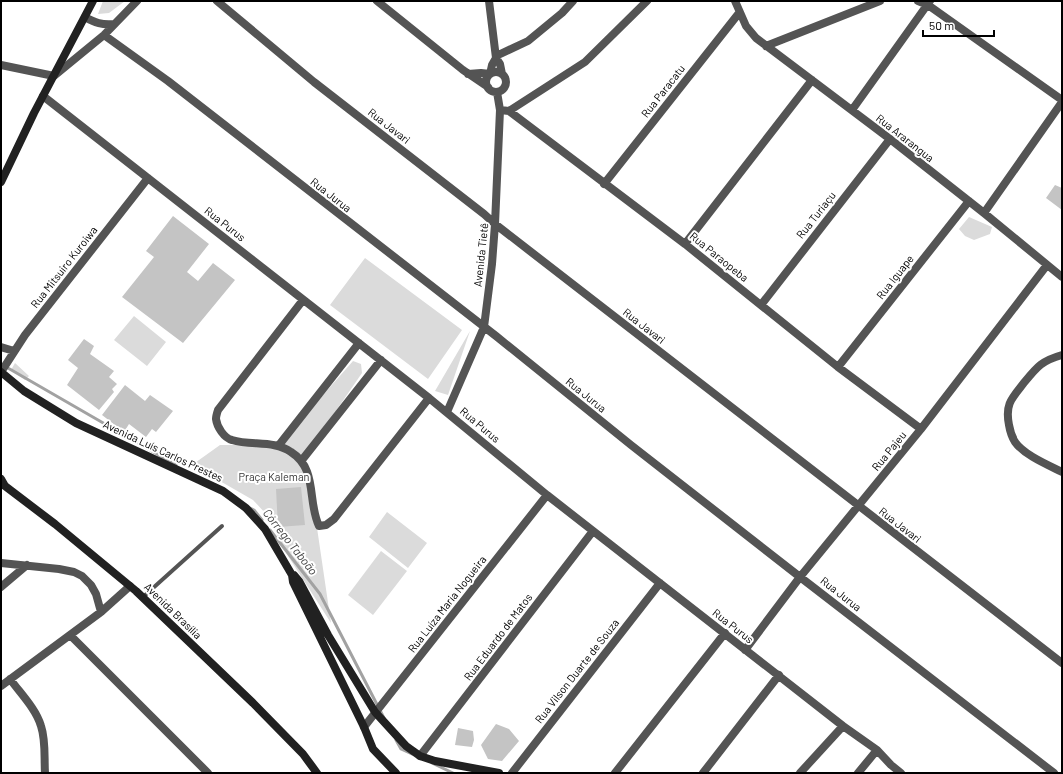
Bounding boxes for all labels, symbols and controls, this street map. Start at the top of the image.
scale bar [923,12,994,38]
text: 50 m [929,18,954,32]
street label: Rua Paracatu [638,62,687,120]
street label: Rua Javari [366,105,413,146]
street label: Rua Ararangua [874,111,937,164]
street label: Rua Jurua [308,175,354,215]
street label: Rua Turiaçu [793,188,838,241]
street label: Rua Purus [202,204,248,244]
street label: Avenida Tietê [471,222,490,288]
street label: Rua Mitsuiro Kuroiwa [28,223,100,310]
street label: Rua Paraopeba [687,229,751,284]
street label: Rua Iguape [873,252,916,301]
street label: Rua Javari [621,305,668,346]
street label: Rua Jurua [563,374,609,415]
street label: Rua Purus [458,404,503,445]
street label: Avenida Luís Carlos Prestes [101,417,225,484]
street label: Rua Pajeu [869,428,909,473]
park label: Praça Kaleman [238,470,310,483]
street label: Rua Javari [877,504,924,545]
water label: Córrego Taboão [261,506,321,577]
street label: Rua Luíza Maria Nogueira [405,553,488,655]
street label: Rua Jurua [818,574,864,614]
street label: Avenida Brasília [142,580,205,641]
street label: Rua Eduardo de Matos [461,591,535,683]
street label: Rua Purus [710,606,756,646]
street label: Rua Vilson Duarte de Souza [532,616,621,725]

